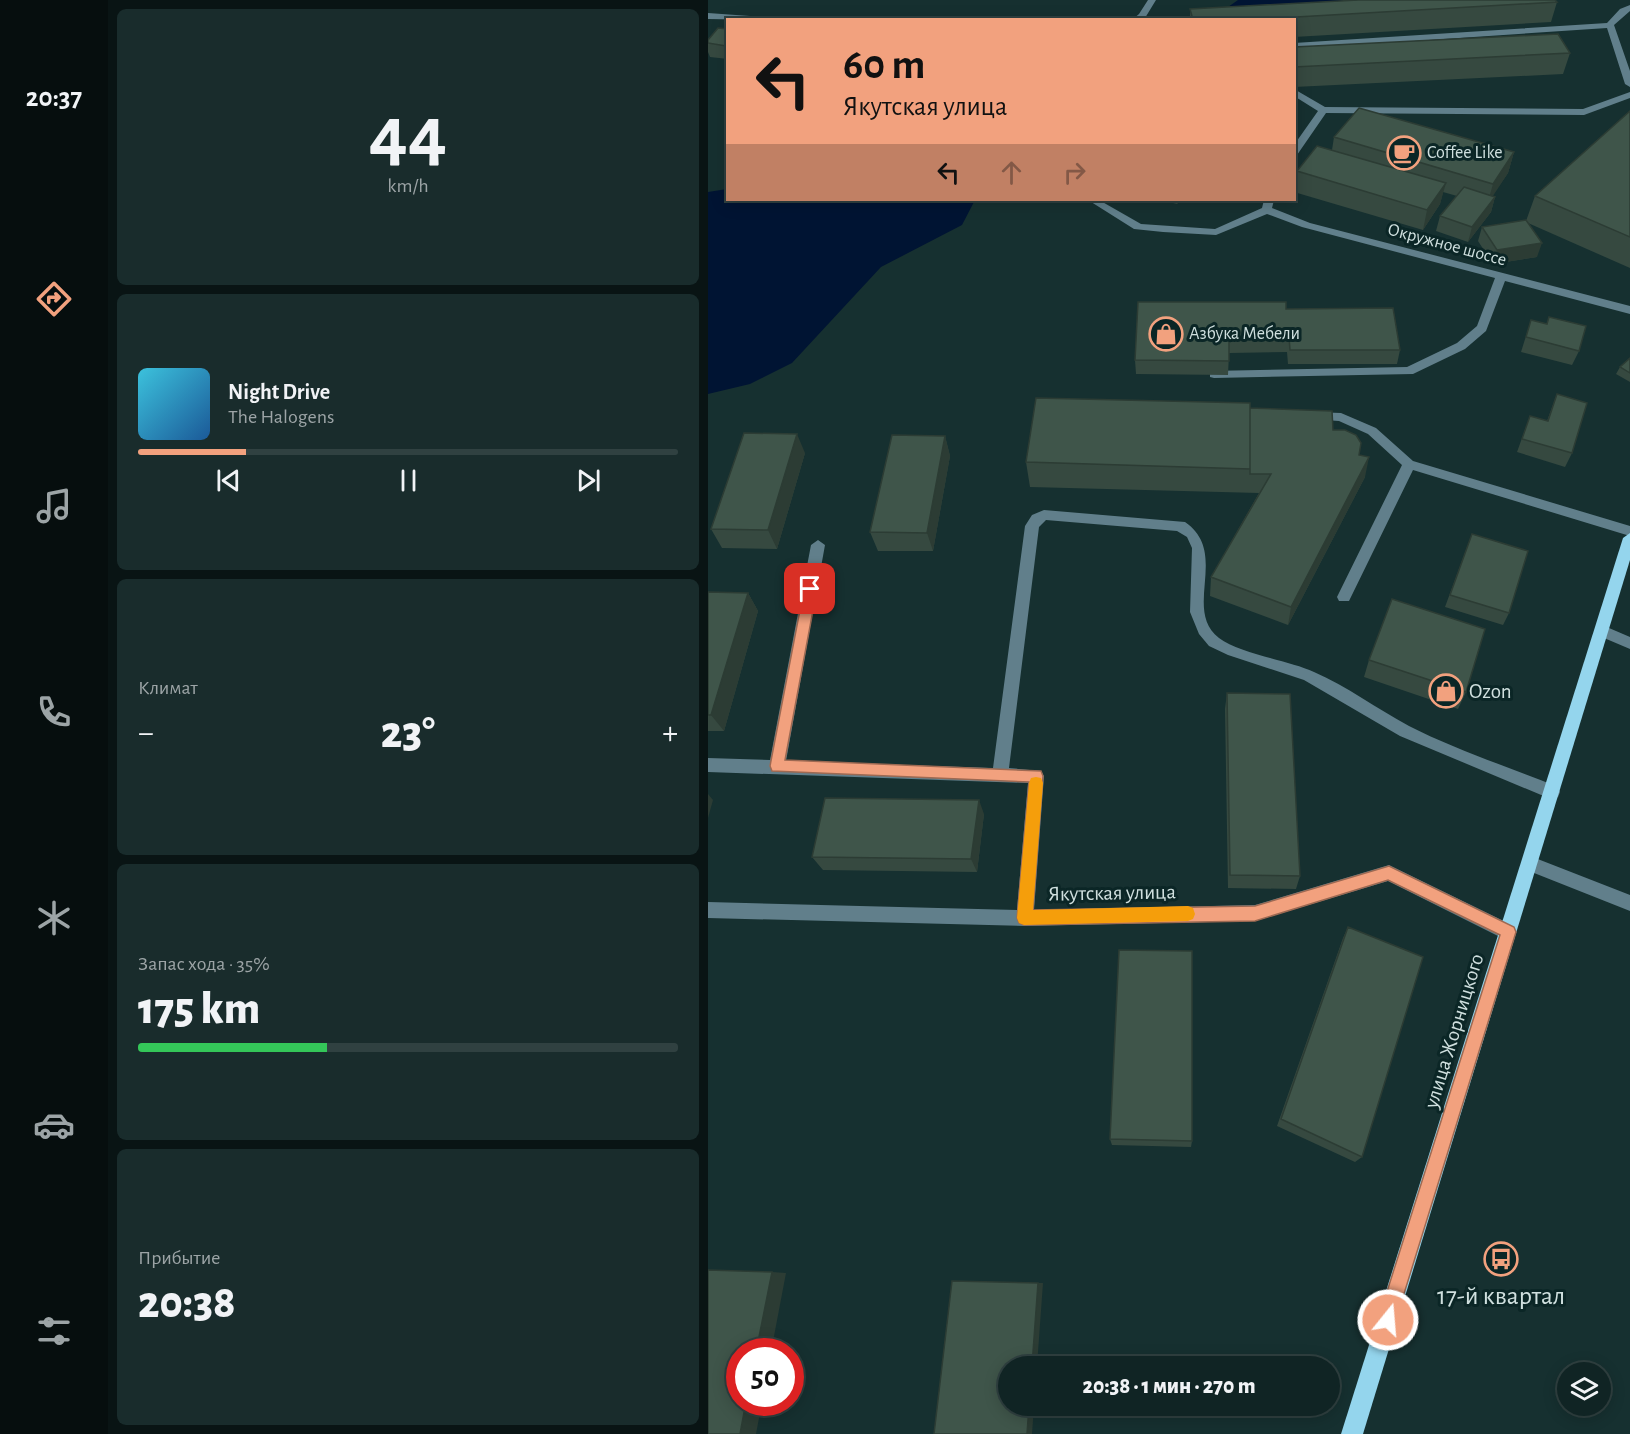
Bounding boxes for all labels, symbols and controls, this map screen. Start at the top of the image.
icon: left [744,42,822,120]
text: 60 m [843,44,925,86]
text: 20:37 [26,84,82,111]
text: Якутская улица [843,93,1007,120]
text: 44 [369,96,447,174]
cafe icon: Coffee Like [1386,135,1422,171]
place label: Coffee Like [1427,144,1503,162]
icon: left [932,156,965,189]
icon: ahead [995,156,1028,189]
icon: right [1058,156,1091,189]
text: km/h [387,176,429,196]
street label: Окружное шоссе [1386,220,1508,270]
icon: directions [33,278,75,320]
shop icon: Азбука Мебели [1148,316,1184,352]
place label: Азбука Мебели [1189,324,1300,343]
text: Night Drive [228,381,330,403]
text: The Halogens [228,407,334,427]
icon: previous [212,464,245,497]
icon: pause [392,464,425,497]
icon: next [572,464,605,497]
icon: music [33,485,75,527]
pin [784,563,835,614]
icon: arrive [793,572,826,605]
shop icon: Ozon [1428,673,1464,709]
text: Климат [138,678,198,698]
place label: Ozon [1469,681,1512,702]
icon: phone [33,691,75,733]
text: 23° [381,711,435,756]
text: − [138,717,154,750]
text: + [662,717,678,750]
street label: Якутская улица [1048,881,1177,905]
icon: climate [33,897,75,939]
street label: улица Жорницкого [1420,951,1487,1112]
text: Запас хода · 35% [138,954,270,974]
text: 175 km [138,987,260,1032]
icon: car [33,1104,75,1146]
bus stop icon: 17-й квартал [1483,1241,1519,1277]
text: Прибытие [138,1248,220,1268]
text: 20:38 [138,1281,236,1326]
place label: 17-й квартал [1437,1283,1565,1309]
position arrow [1356,1288,1420,1352]
icon: filters [33,1310,75,1352]
speed limit sign: 50 [726,1338,804,1416]
map controls [1557,1362,1611,1416]
button: layers [1557,1362,1611,1416]
text: 20:38 · 1 мин · 270 m [1083,1375,1255,1397]

